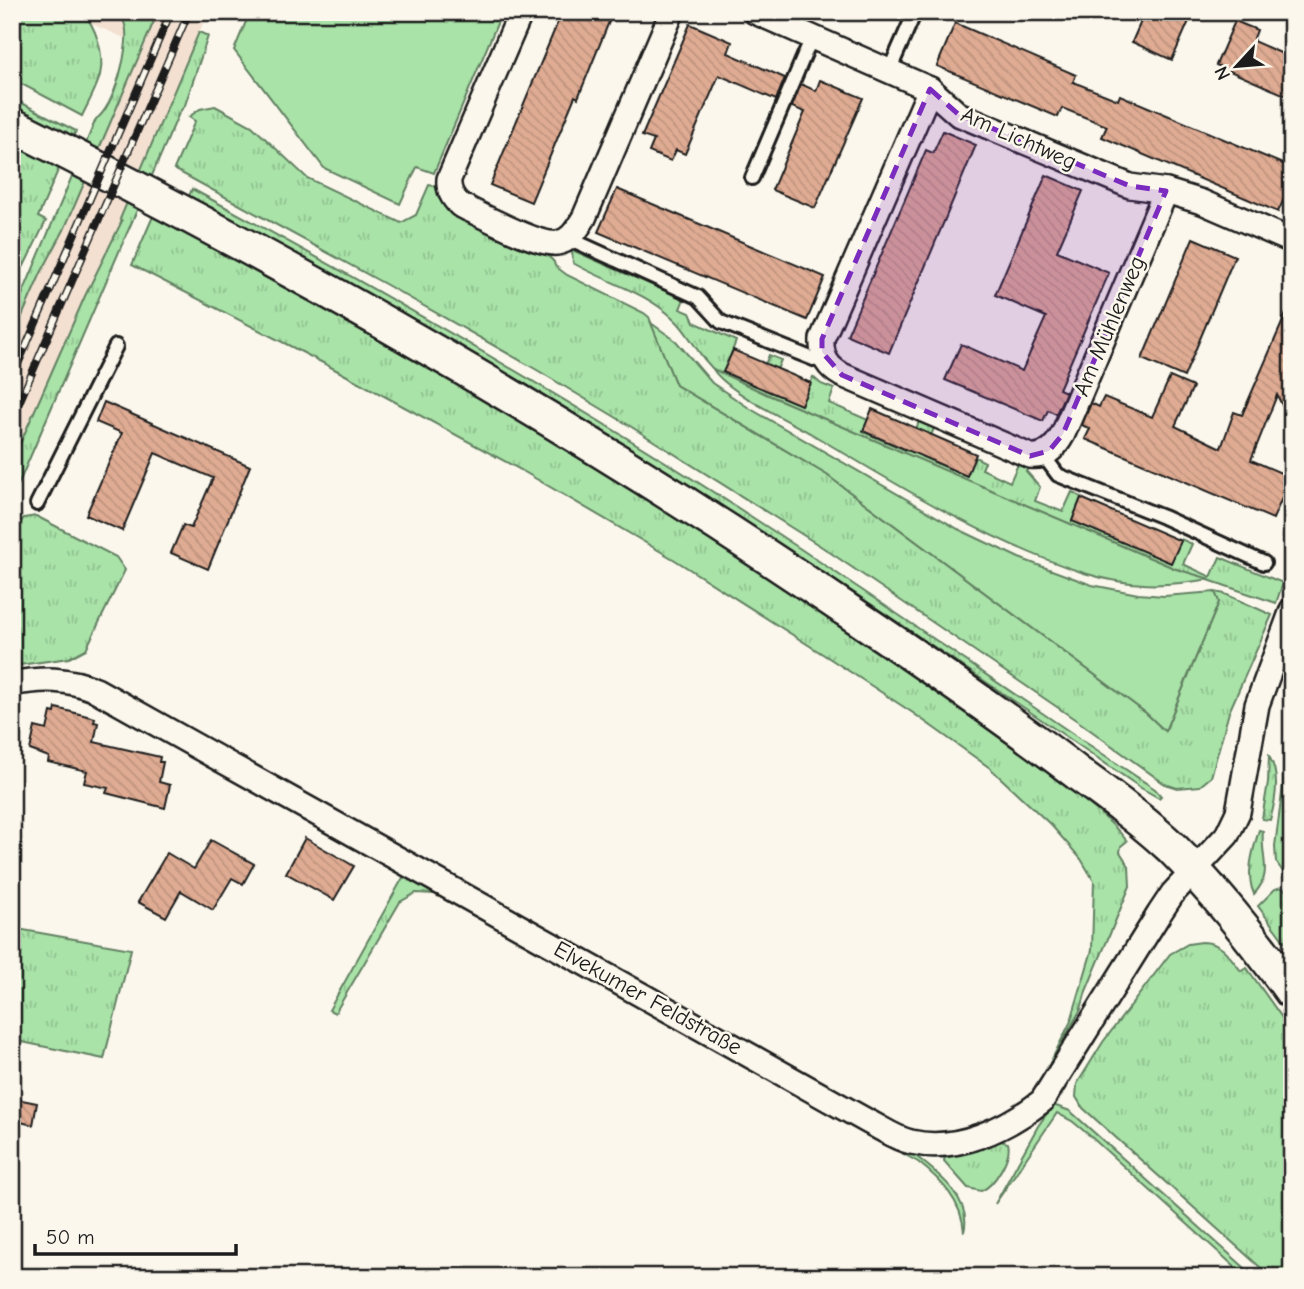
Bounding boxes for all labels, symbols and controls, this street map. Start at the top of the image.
north arrow [1202,32,1272,102]
text: N [1210,63,1235,83]
street label: Am Lichtweg [957,100,1081,176]
street label: Am Mühlenweg [1067,252,1151,400]
street label: Elvekumer Feldstraße [549,935,747,1061]
scale bar [35,1212,236,1256]
text: 50 m [46,1225,95,1249]

